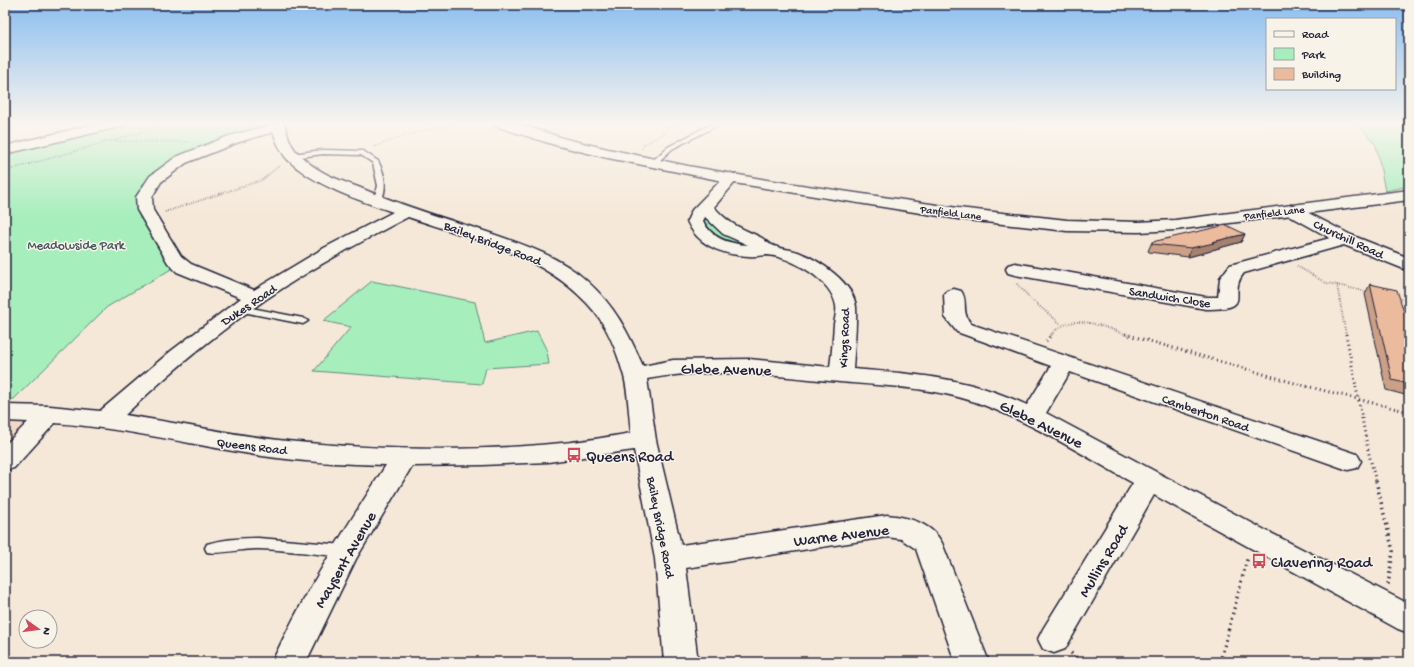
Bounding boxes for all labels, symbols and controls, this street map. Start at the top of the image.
legend [1266,18,1396,90]
text: Road [1302,29,1329,43]
text: Park [1301,49,1327,63]
text: Building [1301,69,1341,83]
street label: Panfield Lane [919,203,982,224]
street label: Panfield Lane [1242,203,1306,224]
street label: Churchill Road [1310,217,1387,264]
street label: Bailey Bridge Road [440,219,544,270]
park label: Meadowside Park [27,239,126,254]
street label: Dukes Road [218,281,281,331]
street label: Sandwich Close [1128,285,1212,312]
street label: Kings Road [837,307,854,368]
street label: Glebe Avenue [681,361,772,382]
street label: Camberton Road [1160,392,1252,437]
street label: Glebe Avenue [996,398,1086,455]
street label: Queens Road [216,436,289,459]
bus stop icon: Queens Road [565,446,583,464]
place label: Queens Road [586,449,675,468]
street label: Bailey Bridge Road [642,475,677,581]
street label: Maysent Avenue [312,509,383,612]
street label: Mullins Road [1076,521,1135,602]
street label: Warne Avenue [793,522,891,553]
bus stop icon: Clavering Road [1250,552,1268,570]
place label: Clavering Road [1271,555,1374,574]
north arrow [18,609,58,649]
text: N [39,626,52,636]

